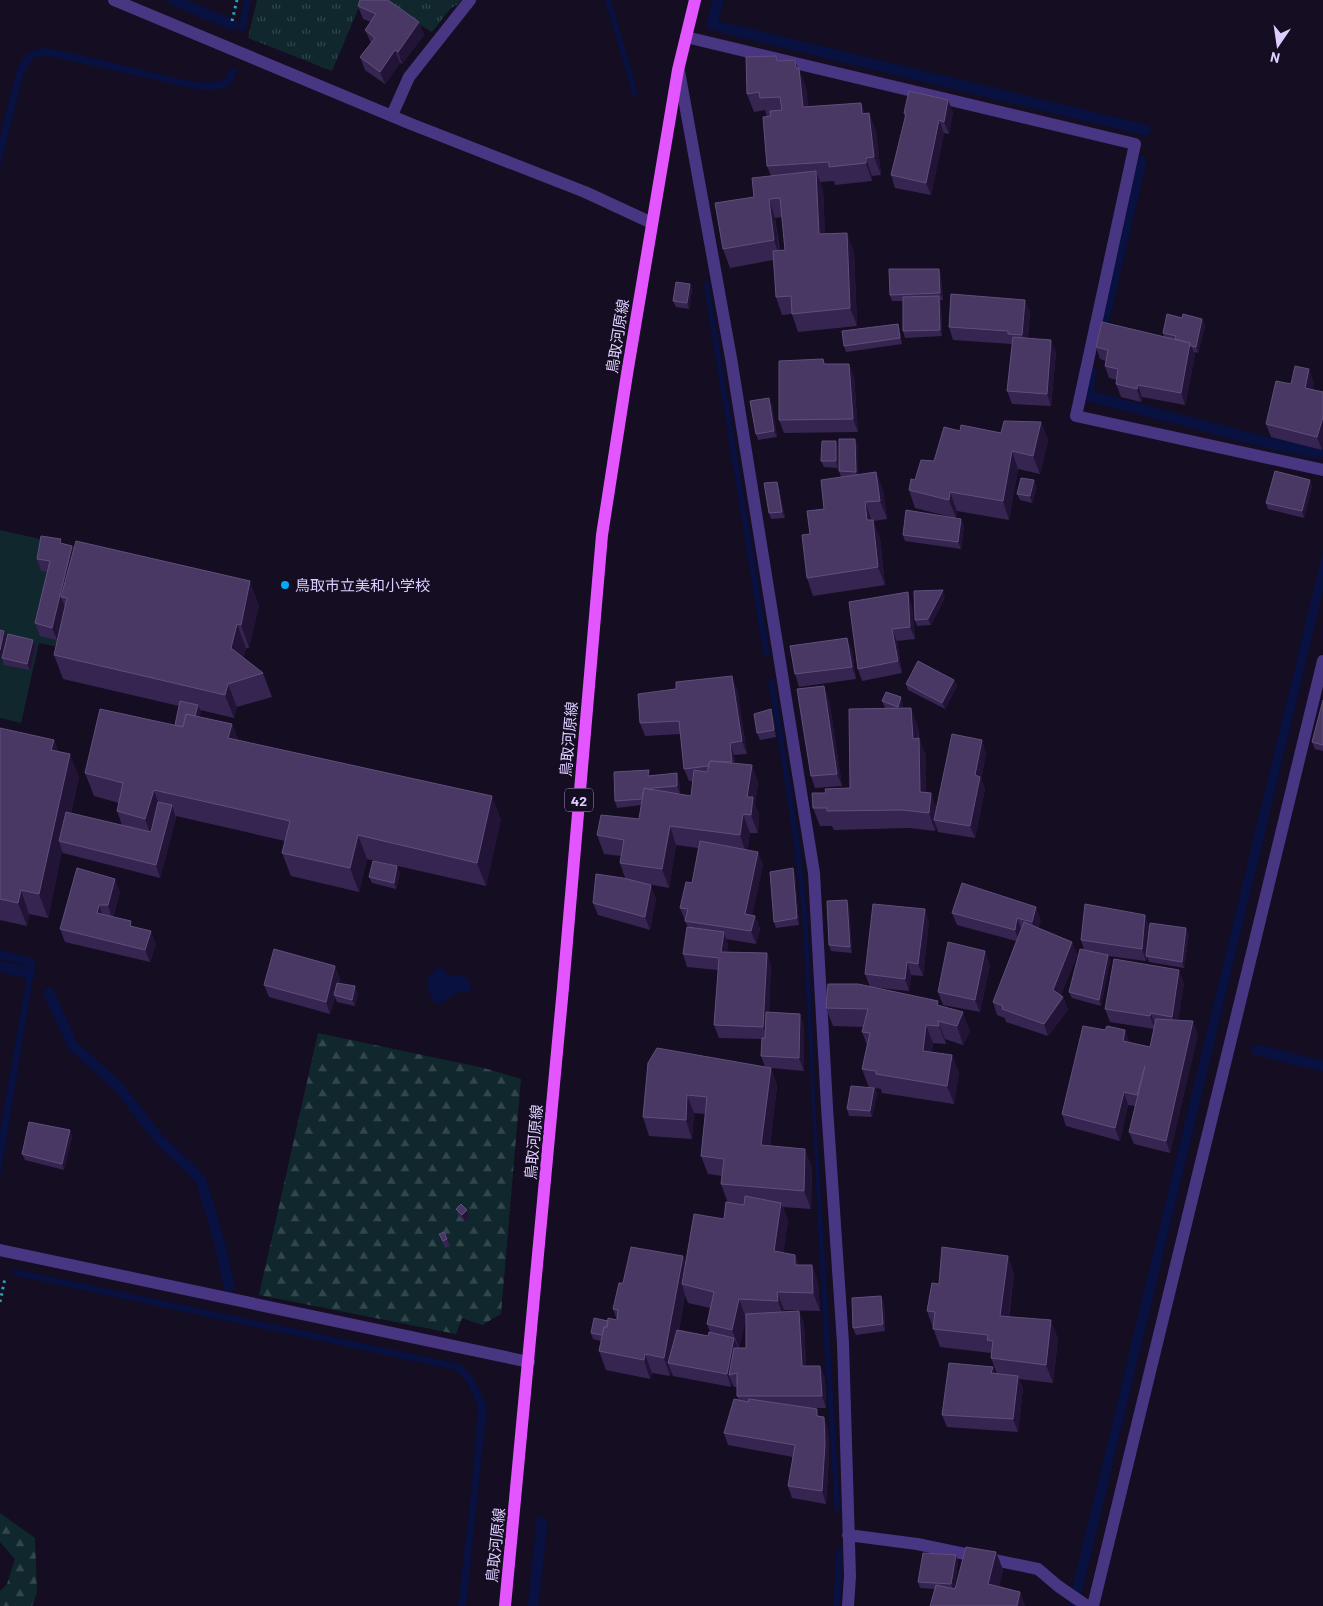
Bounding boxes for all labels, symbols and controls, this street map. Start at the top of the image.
north arrow [1253,20,1303,70]
text: N [1269,49,1281,67]
street label: 鳥取河原線 [602,298,632,374]
place label: 鳥取市立美和小学校 [295,576,430,594]
marker: 鳥取市立美和小学校 [279,579,291,591]
street label: 鳥取河原線 [556,701,580,777]
road number: 42 [565,788,593,812]
street label: 鳥取河原線 [521,1104,545,1180]
street label: 鳥取河原線 [482,1507,508,1583]

